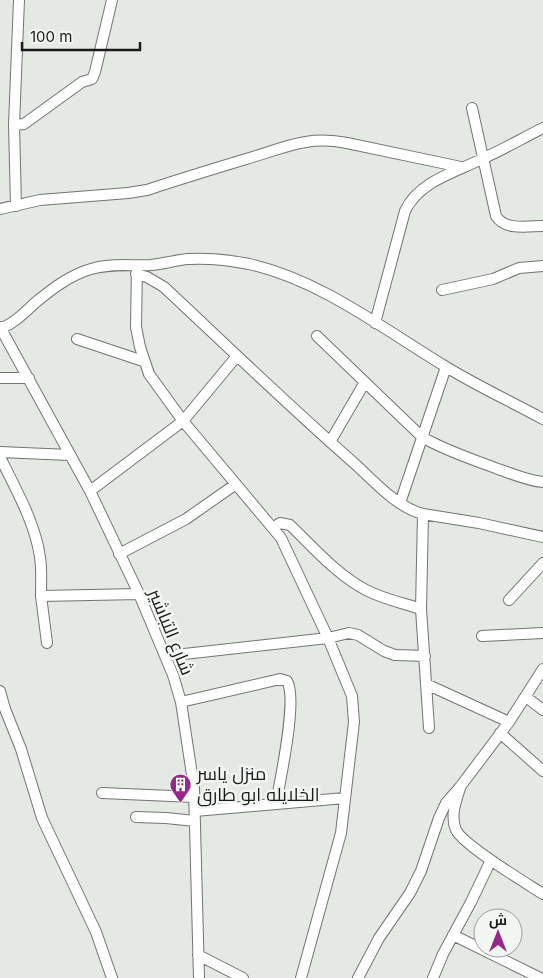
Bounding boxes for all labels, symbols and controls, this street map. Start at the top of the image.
scale bar [22,20,140,52]
text: 100 m [30,27,72,46]
street label: شارع التباشير [142,585,198,679]
place label: منزل ياسر الخلايله ابو طارق [196,763,320,807]
building icon: منزل ياسر الخلايله ابو طارق [169,772,193,803]
north arrow [473,908,523,958]
text: ش [489,911,507,929]

